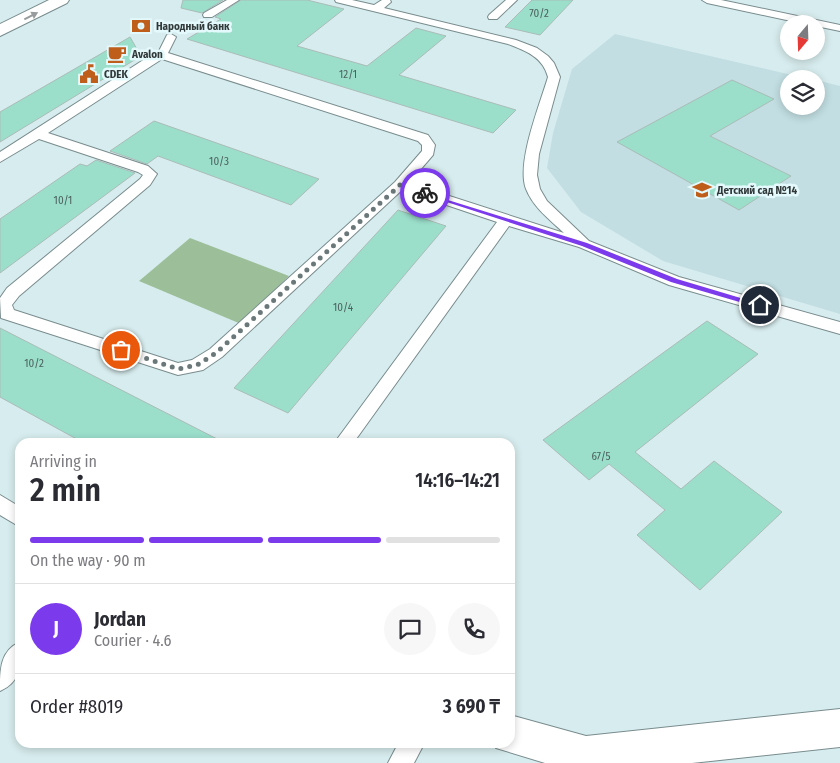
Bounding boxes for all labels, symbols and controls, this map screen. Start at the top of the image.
house number: 70/2 [529,7,549,20]
one-way arrow [23,12,38,20]
bank icon: Народный банк [130,15,152,37]
north arrow [780,15,825,60]
map controls [780,15,825,115]
place label: Народный банк [156,20,230,33]
cafe icon: Avalon [106,43,128,65]
place label: Avalon [131,48,163,61]
public building icon: CDEK [78,63,100,85]
place label: CDEK [104,68,129,81]
house number: 12/1 [339,68,357,81]
button: layers [780,70,825,115]
house number: 10/3 [209,155,229,168]
courier [400,168,450,218]
icon: bike [411,179,439,207]
school or university icon: Детский сад №14 [691,179,713,201]
place label: Детский сад №14 [716,184,797,197]
house number: 10/1 [54,194,72,207]
pin [739,284,781,326]
icon: home [746,291,774,319]
house number: 10/4 [333,301,354,314]
pin [100,329,142,371]
icon: bag [107,336,135,364]
house number: 10/2 [24,357,44,370]
house number: 67/5 [591,450,611,463]
text: Arriving in [30,452,97,471]
text: 14:16–14:21 [415,469,500,492]
text: 2 min [30,471,101,509]
text: On the way · 90 m [30,551,146,570]
button: chat [384,603,436,655]
button: phone [448,603,500,655]
text: Jordan [94,608,146,631]
text: J [53,617,59,640]
text: Courier · 4.6 [94,631,172,650]
text: Order #8019 [30,695,123,718]
text: 3 690 ₸ [443,695,500,718]

